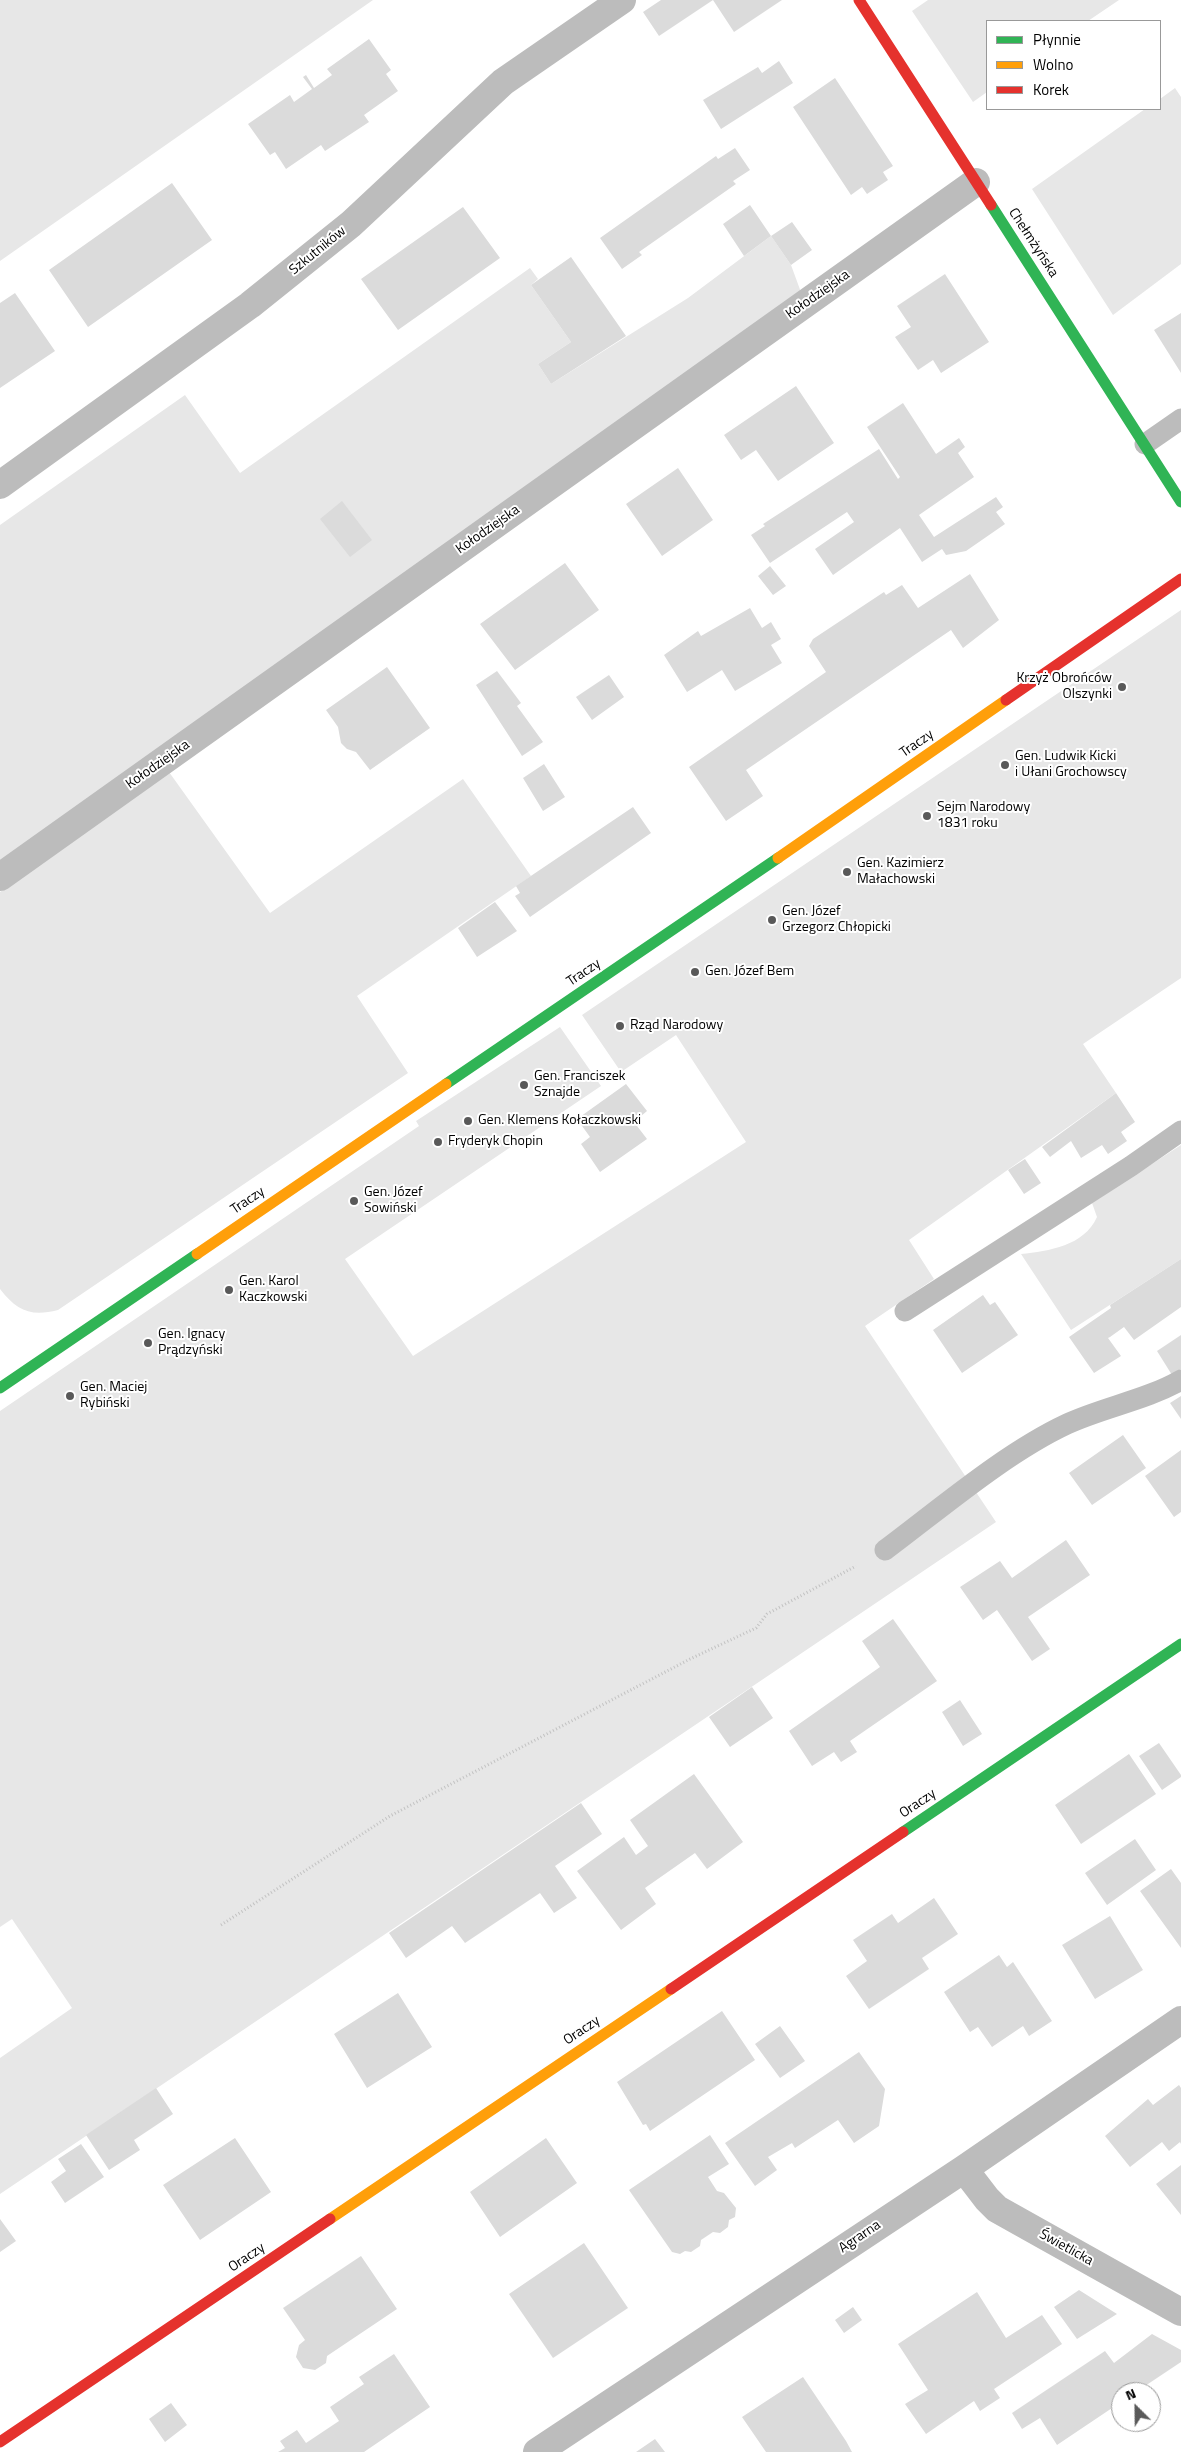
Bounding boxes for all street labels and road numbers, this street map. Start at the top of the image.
street label: Chełmżyńska [1004,205,1062,281]
street label: Szkutników [286,223,350,279]
street label: Kołodziejska [783,267,853,323]
street label: Kołodziejska [453,502,523,558]
street label: Traczy [897,726,937,762]
street label: Kołodziejska [123,737,193,793]
street label: Traczy [564,956,604,990]
street label: Traczy [228,1184,268,1218]
street label: Oraczy [897,1786,939,1822]
street label: Oraczy [561,2013,603,2049]
street label: Agrarna [836,2217,884,2257]
street label: Świetlicka [1036,2226,1096,2270]
street label: Oraczy [226,2240,268,2276]

